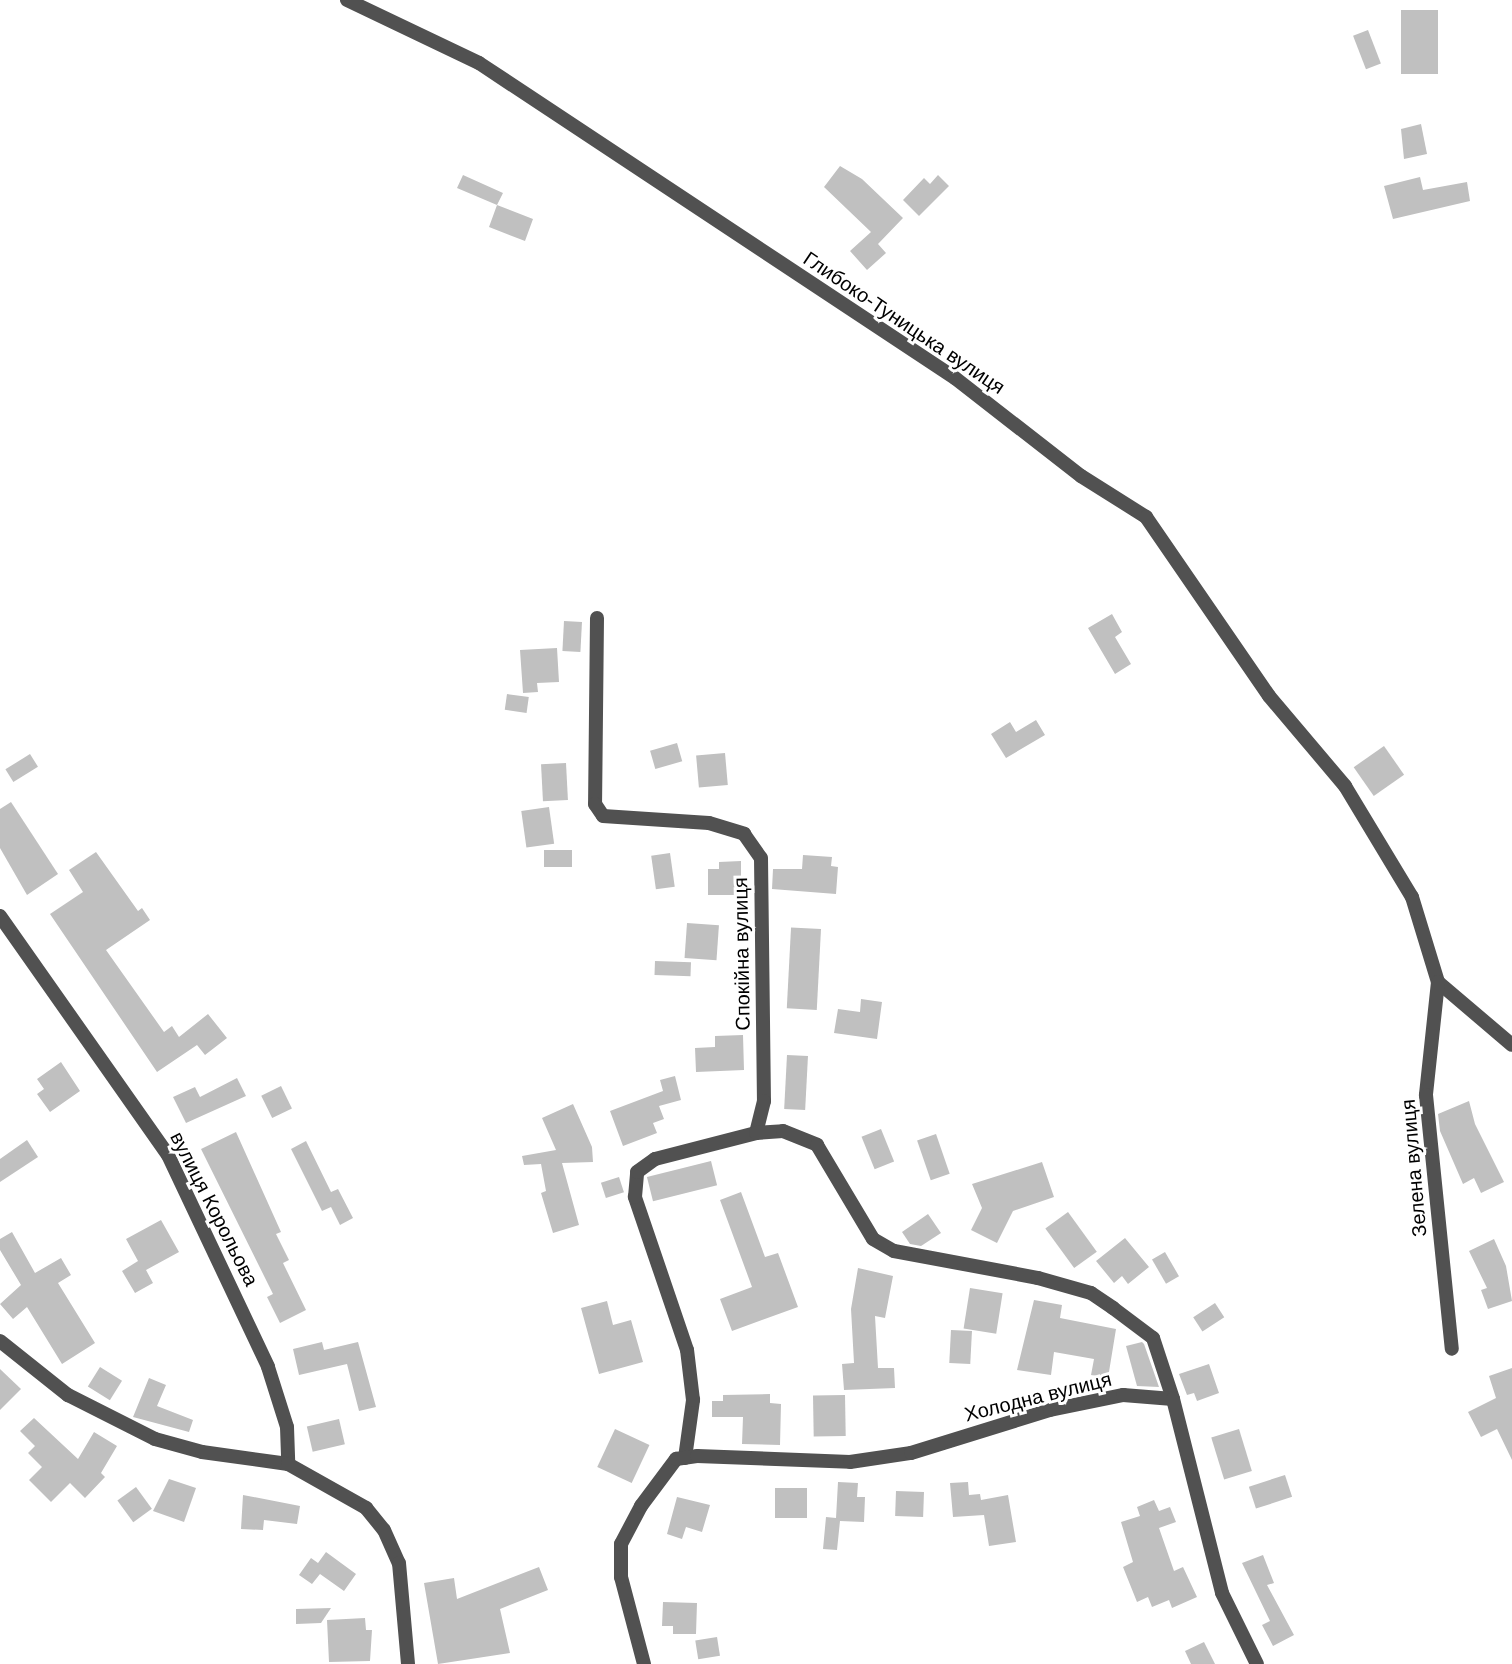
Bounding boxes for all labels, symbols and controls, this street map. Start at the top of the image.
street label: Глибоко-Туницька вулиця [799,247,1009,399]
street label: Спокійна вулиця [729,877,755,1031]
street label: Зелена вулиця [1396,1098,1432,1238]
street label: вулиця Корольова [165,1128,263,1290]
street label: Холодна вулиця [962,1367,1114,1427]

